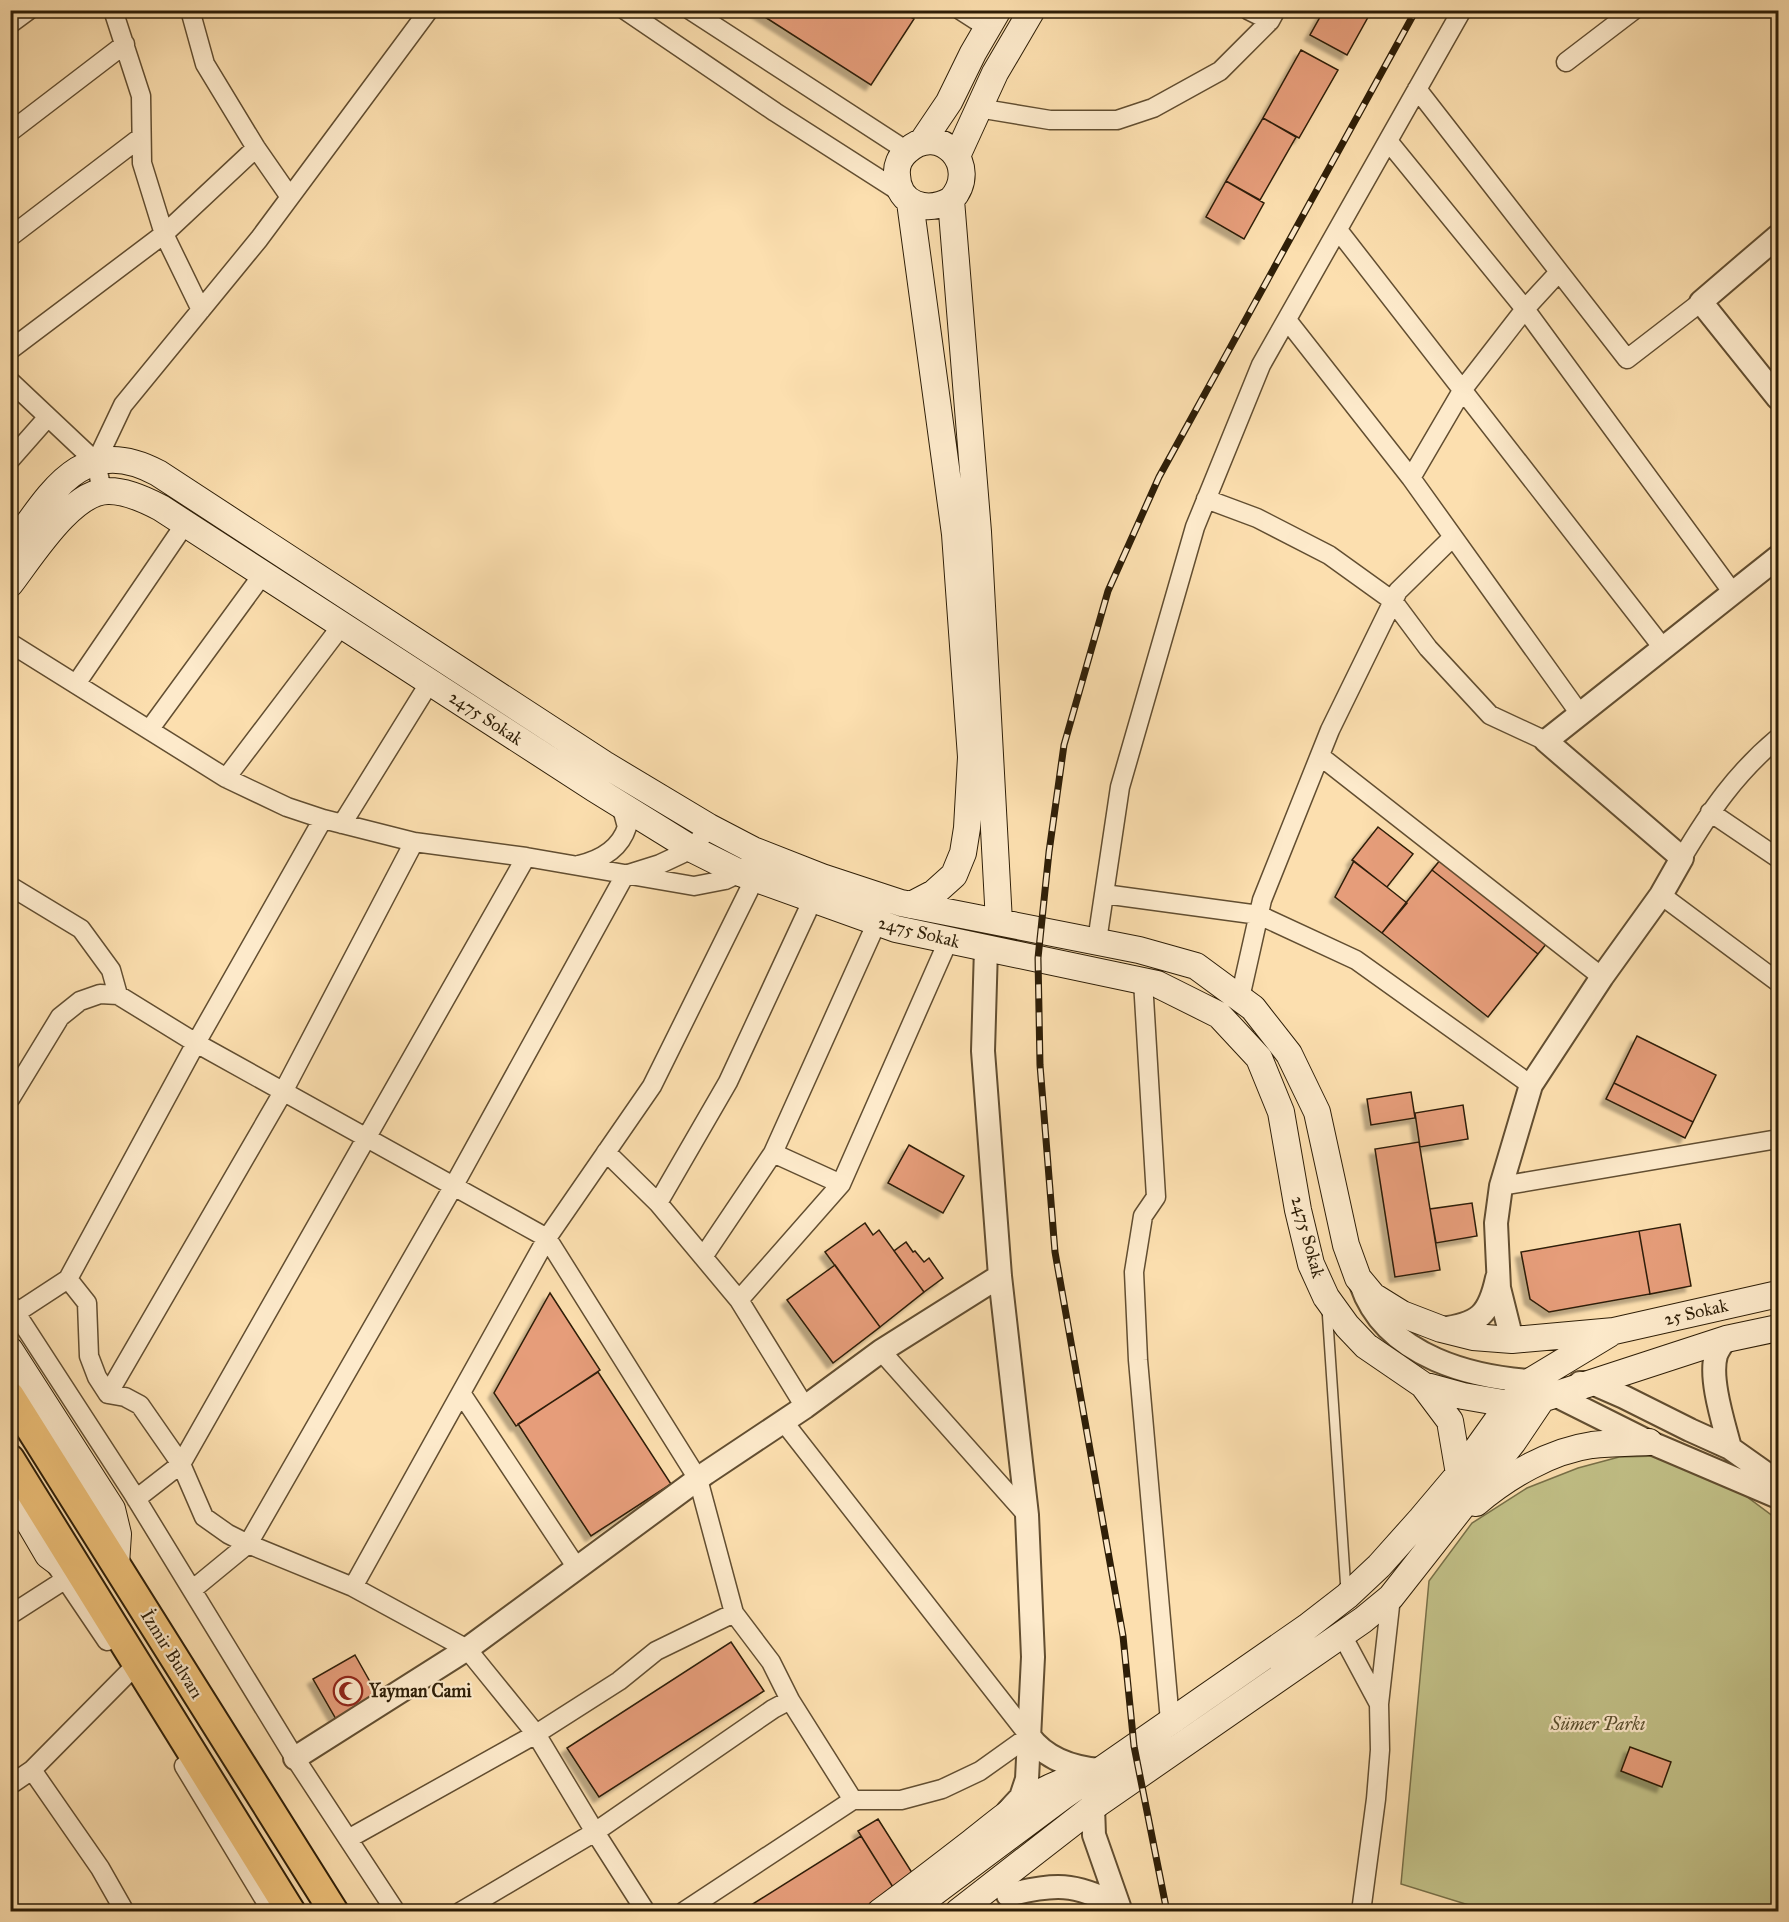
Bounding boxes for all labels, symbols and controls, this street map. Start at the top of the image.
street label: 2475 Sokak [445,686,528,750]
street label: 2475 Sokak [876,911,963,953]
street label: 2475 Sokak [1287,1194,1330,1281]
street label: 25 Sokak [1662,1294,1731,1330]
street label: İzmir Bulvarı [136,1605,209,1703]
mosque icon: Yayman Cami [332,1675,364,1707]
place label: Yayman Cami [368,1680,472,1703]
park label: Sümer Parkı [1550,1713,1645,1735]

